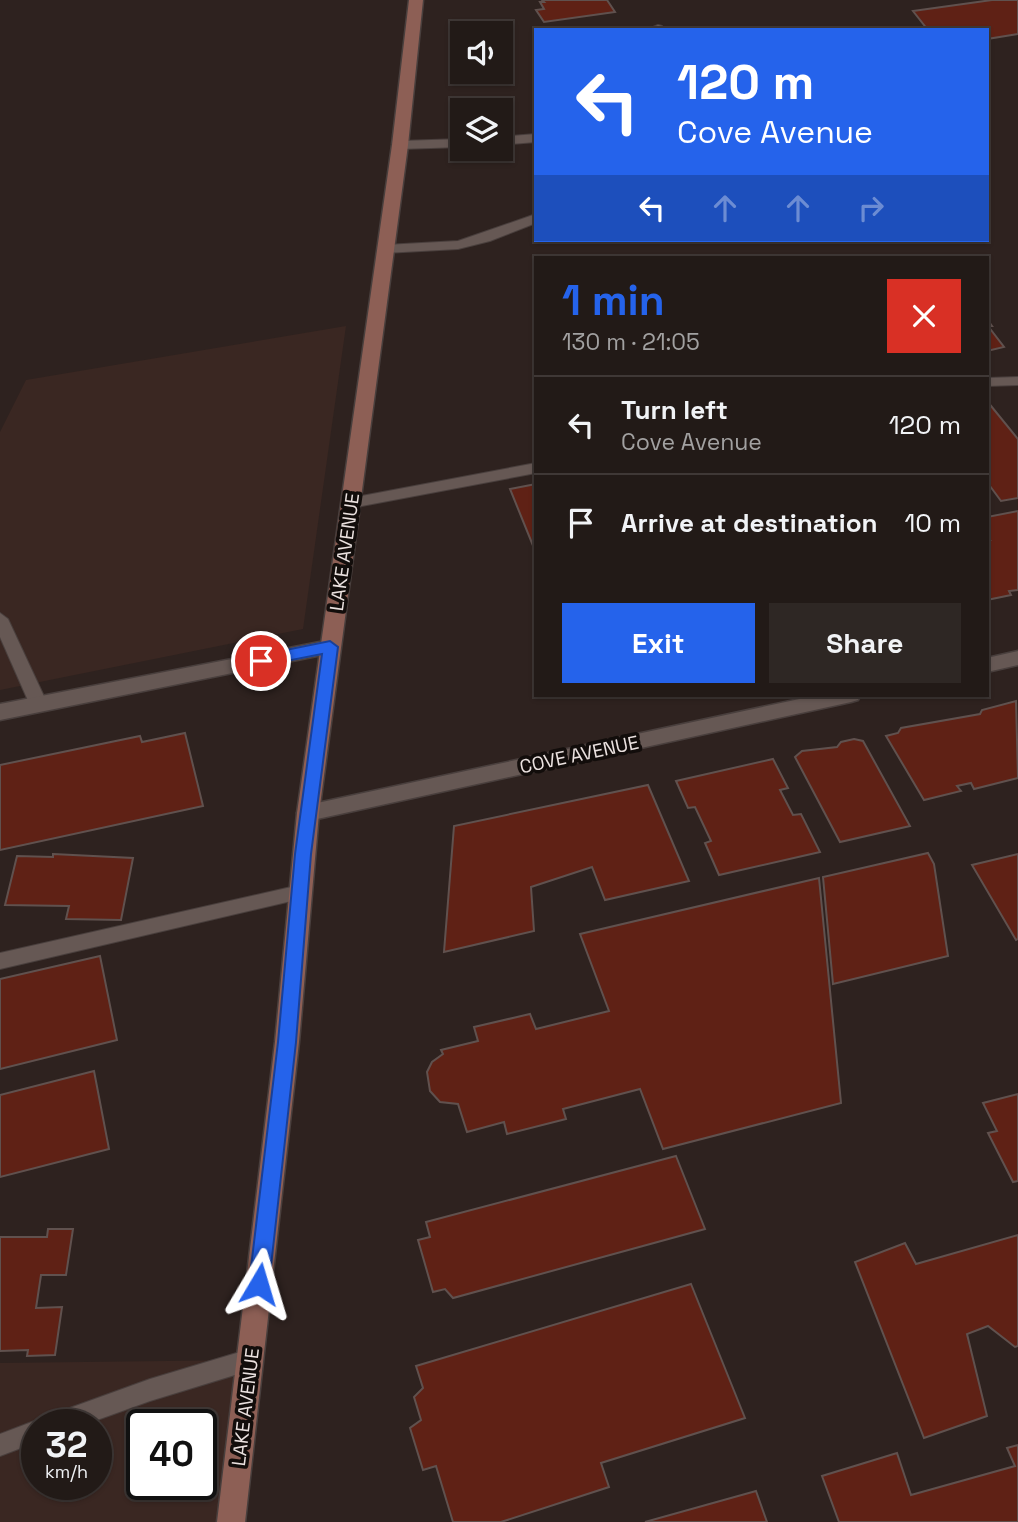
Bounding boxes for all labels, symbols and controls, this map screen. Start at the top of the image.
map controls [450,21,513,161]
button: sound [450,21,513,84]
text: 120 m [677,51,814,113]
icon: left [562,56,653,147]
button: layers [450,98,513,161]
text: Cove Avenue [677,112,873,152]
icon: left [633,189,671,227]
icon: ahead [706,189,744,227]
icon: ahead [779,189,817,227]
icon: right [852,189,890,227]
text: 1 min [562,274,665,327]
button: close [887,279,961,353]
text: 130 m · 21:05 [562,327,700,357]
text: Turn left [621,393,728,427]
icon: left [562,406,600,444]
text: 120 m [889,408,961,442]
text: Cove Avenue [621,427,762,457]
street label: LAKE AVENUE [324,492,365,613]
icon: arrive [562,504,600,542]
text: Arrive at destination [621,506,878,540]
text: 10 m [904,506,961,540]
button: Exit [562,603,755,683]
button: Share [769,603,961,683]
pin [231,631,291,691]
icon: arrive [242,642,280,680]
street label: COVE AVENUE [517,730,641,779]
position arrow [222,1247,296,1321]
street label: LAKE AVENUE [226,1347,265,1467]
speed limit sign: 40 [126,1409,217,1500]
text: 32 [45,1423,88,1467]
text: km/h [45,1460,88,1483]

